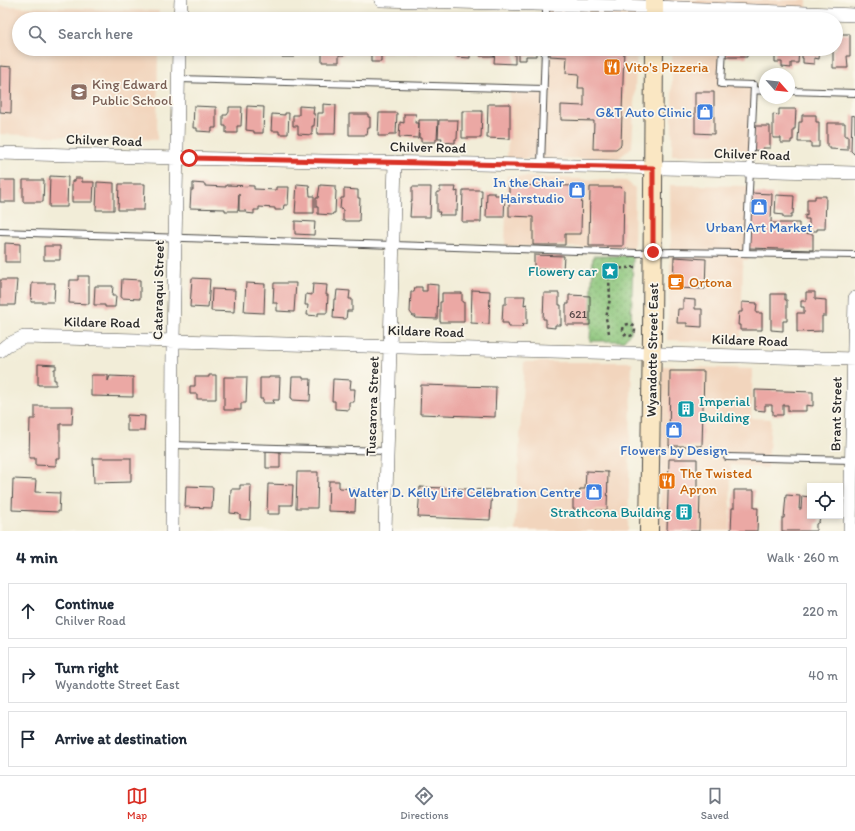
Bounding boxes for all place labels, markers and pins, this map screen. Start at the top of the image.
restaurant icon: Vito's Pizzeria [602,57,622,77]
place label: Vito's Pizzeria [625,59,709,76]
place label: King Edward Public School [92,76,172,109]
school or university icon: King Edward Public School [69,82,89,102]
shop icon: G&T Auto Clinic [695,102,715,122]
place label: G&T Auto Clinic [596,104,692,121]
place label: In the Chair Hairstudio [493,174,565,207]
shop icon: In the Chair Hairstudio [567,180,587,200]
shop icon: Urban Art Market [749,197,769,217]
place label: Urban Art Market [706,219,812,236]
place icon: Flowery car [600,261,620,281]
place label: Flowery car [528,263,597,280]
cafe icon: Ortona [666,272,686,292]
place label: Ortona [689,274,732,291]
place label: Imperial Building [699,393,750,426]
building icon: Imperial Building [676,399,696,419]
shop icon: Flowers by Design [664,420,684,440]
place label: Flowers by Design [620,442,728,459]
place label: The Twisted Apron [680,465,752,498]
restaurant icon: The Twisted Apron [657,471,677,491]
shop icon: Walter D. Kelly Life Celebration Centre [584,482,604,502]
place label: Walter D. Kelly Life Celebration Centre [348,484,581,501]
building icon: Strathcona Building [674,502,694,522]
place label: Strathcona Building [550,504,672,521]

